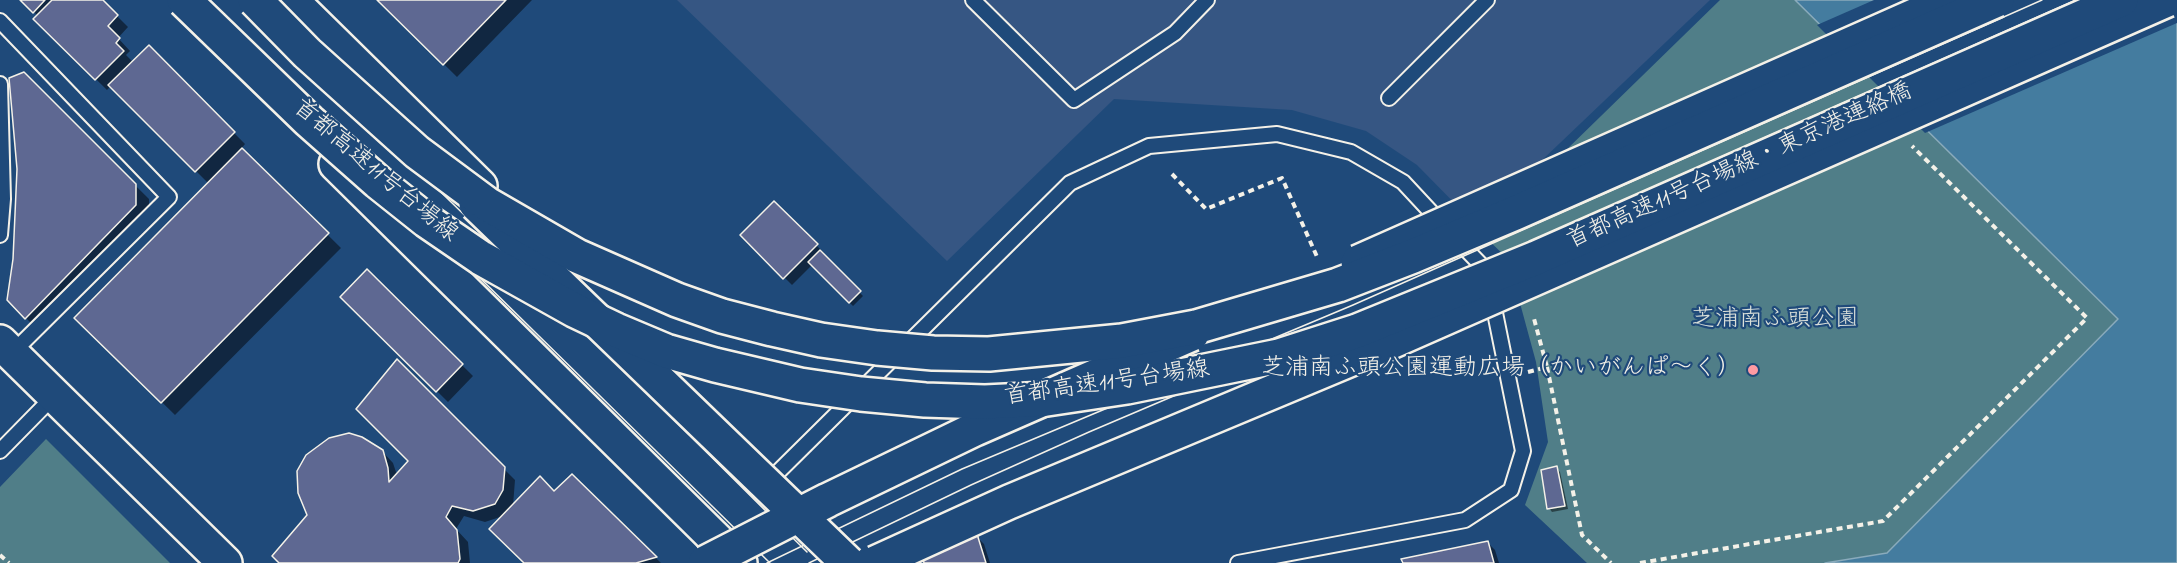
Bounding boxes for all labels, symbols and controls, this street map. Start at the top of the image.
street label: 首都高速11号台場線・東京港連絡橋 [1563,79,1917,257]
street label: 首都高速11号台場線 [285,94,463,250]
park label: 芝浦南ふ頭公園 [1691,307,1859,335]
street label: 首都高速11号台場線 [1002,356,1212,414]
place label: 芝浦南ふ頭公園運動広場（かいがんぱ～く） [1261,356,1741,384]
marker: 芝浦南ふ頭公園運動広場（かいがんぱ～く） [1746,363,1760,377]

